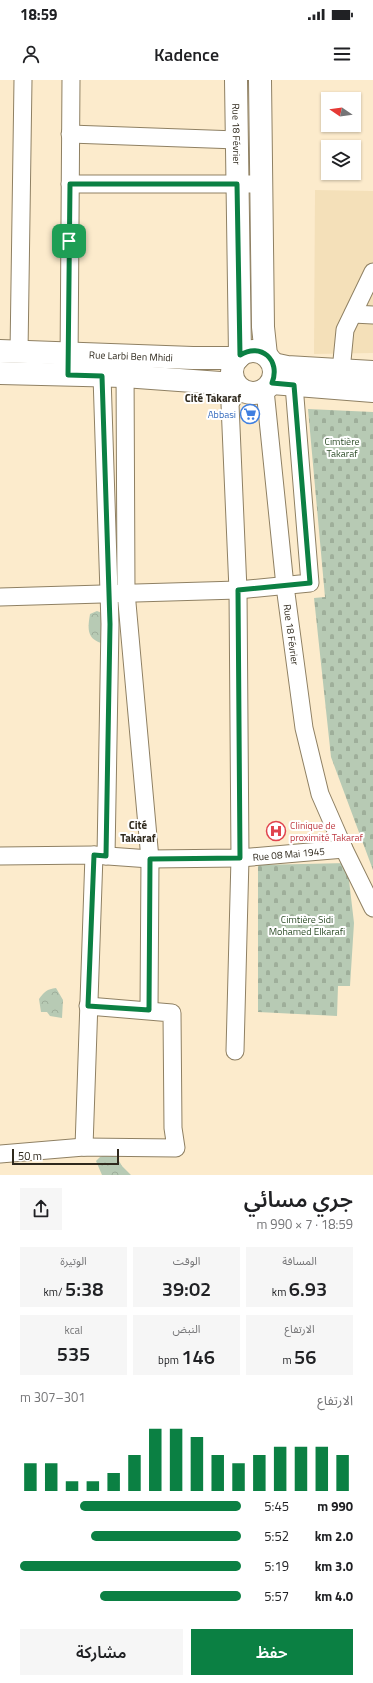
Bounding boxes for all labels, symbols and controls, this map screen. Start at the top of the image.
text: 18:59 [20,3,57,26]
text: Kadence [154,41,219,68]
icon: person [20,43,42,65]
icon: menu [331,43,353,65]
north arrow [321,92,361,132]
map controls [321,92,361,180]
street label: Rue 18 Février [229,103,245,165]
button: layers [321,140,361,180]
pin [52,224,86,258]
icon: arrive [58,230,80,252]
street label: Rue Larbi Ben Mhidi [89,347,173,365]
district label: Cité Takaraf [185,390,241,406]
supermarket icon: Abbasi [239,403,261,425]
place label: Abbasi [208,407,236,422]
park label: Cimtière Takaraf [324,434,360,461]
street label: Rue 18 Février [280,603,303,666]
district label: Cité Takaraf [120,817,156,846]
place label: Clinique de proximité Takaraf [290,818,363,845]
hospital icon: Clinique de proximité Takaraf [265,820,287,842]
street label: Rue 08 Mai 1945 [252,843,326,864]
park label: Cimtière Sidi Mohamed Elkarafi [269,912,345,939]
scale bar [12,1147,119,1166]
text: 50 m [18,1148,42,1164]
text: جري مسائي [244,1182,353,1216]
button: share [20,1188,62,1230]
text: 18:59 · 7 × 990 m [257,1214,353,1234]
text: الوتيرة [60,1253,87,1269]
text: الوقت [173,1253,200,1269]
text: المسافة [282,1253,317,1269]
text: 5:38 [65,1273,103,1304]
text: 39:02 [162,1273,211,1304]
text: 6.93 [289,1273,327,1304]
text: /km [44,1284,65,1300]
text: km [272,1284,289,1300]
text: النبض [173,1321,200,1337]
text: الارتفاع [284,1321,315,1337]
text: kcal [65,1322,82,1338]
text: 535 [57,1338,90,1369]
text: 146 [181,1341,215,1372]
text: 56 [294,1341,317,1372]
text: bpm [158,1352,181,1368]
text: m [282,1352,294,1368]
text: 301–307 m [20,1387,86,1407]
text: الارتفاع [317,1390,353,1410]
text: 5:45 [264,1496,289,1516]
text: 990 m [317,1496,353,1516]
text: 5:52 [264,1526,289,1546]
text: 2.0 km [315,1526,353,1546]
text: 5:19 [264,1556,289,1576]
text: 3.0 km [315,1556,353,1576]
text: 5:57 [264,1586,289,1606]
text: 4.0 km [315,1586,353,1606]
button: مشاركة [20,1629,183,1675]
button: حفظ [191,1629,353,1675]

